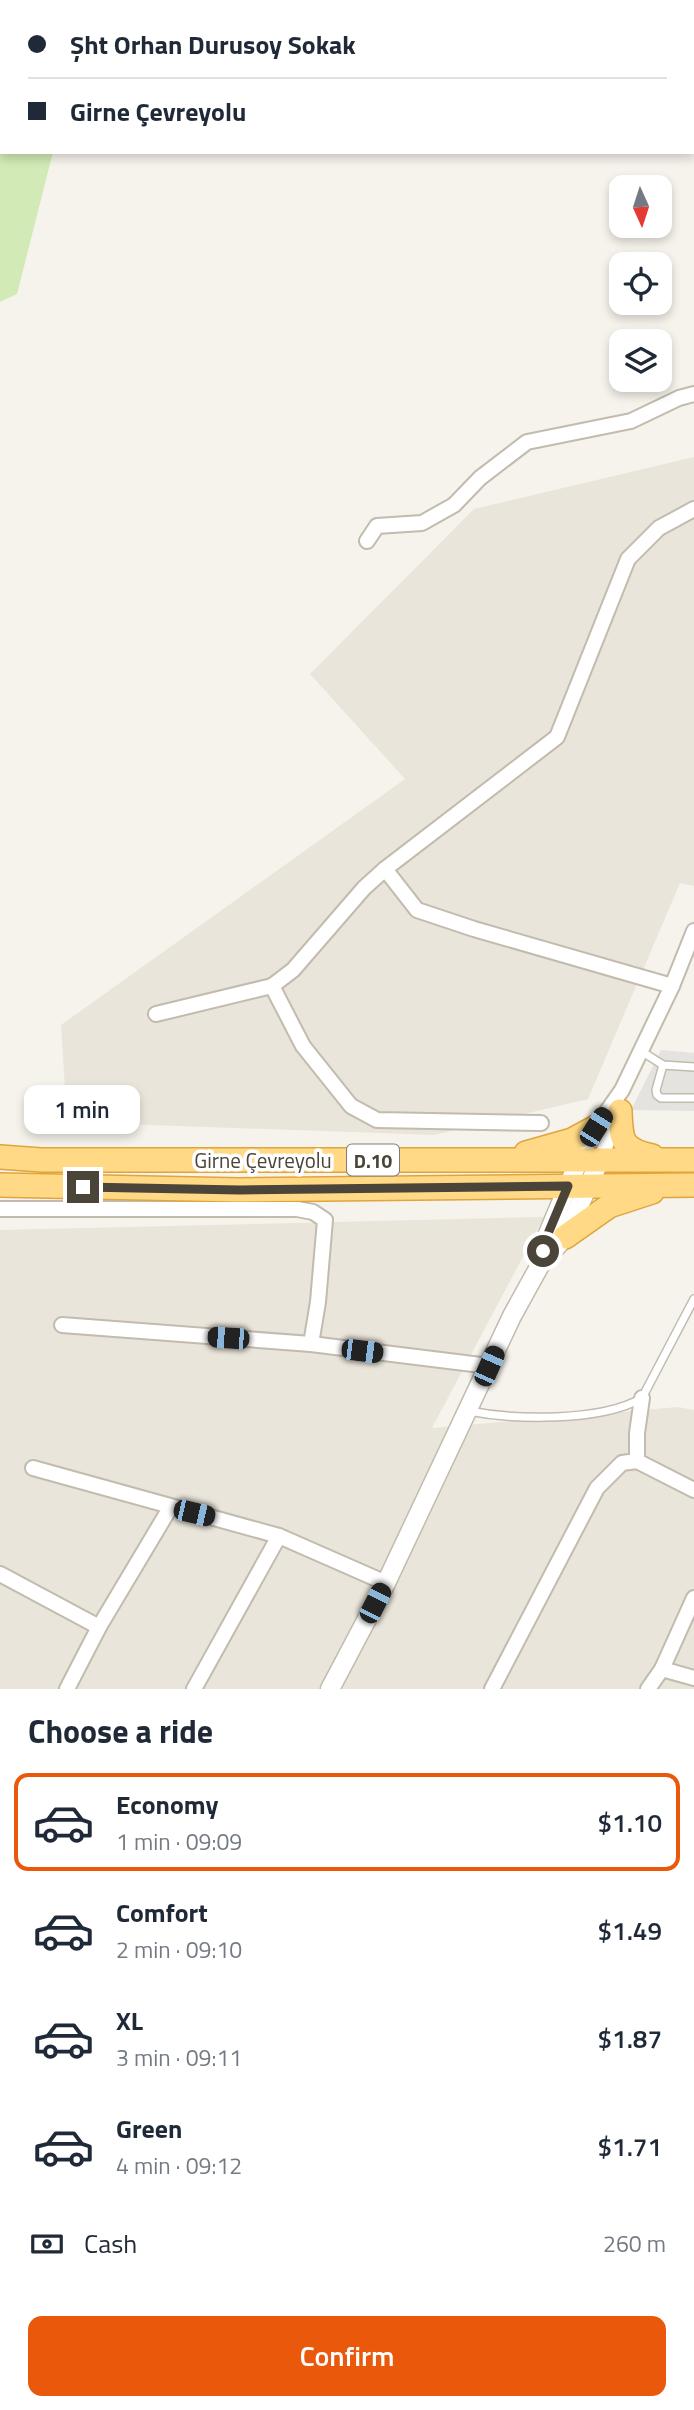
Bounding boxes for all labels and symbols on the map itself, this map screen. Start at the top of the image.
north arrow [609,175,672,238]
callout: 1 min [25,1086,141,1134]
car [576,1104,617,1150]
street label: Girne Çevreyolu [194,1144,332,1176]
road number: D.10 [347,1144,399,1176]
route end [67,1171,99,1203]
route start [527,1235,559,1267]
car [207,1326,250,1350]
car [340,1338,385,1364]
car [471,1343,508,1389]
car [172,1498,217,1528]
car [357,1580,394,1626]

